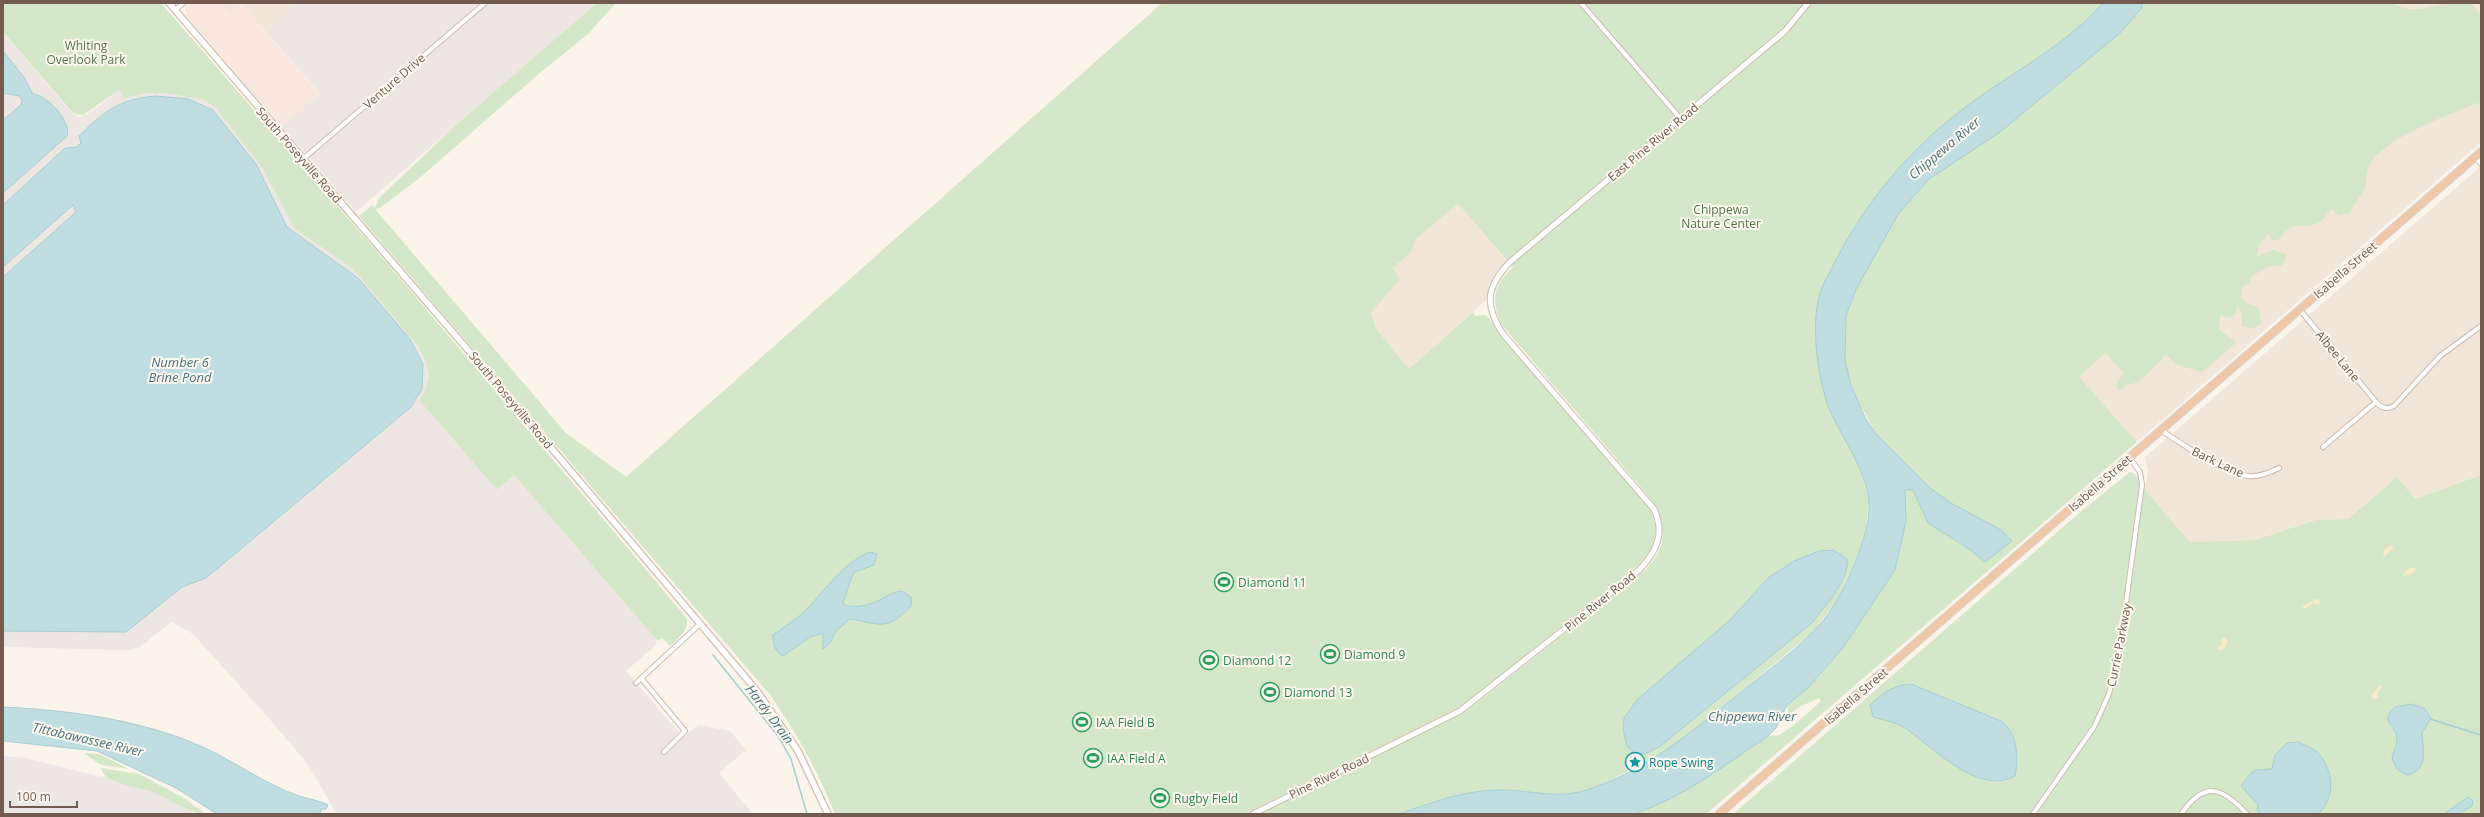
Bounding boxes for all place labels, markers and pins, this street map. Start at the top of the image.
sports icon: Diamond 11 [1213,571,1235,593]
place label: Diamond 11 [1238,574,1306,591]
sports icon: Diamond 9 [1319,643,1341,665]
place label: Diamond 9 [1344,646,1406,663]
sports icon: Diamond 12 [1198,649,1220,671]
place label: Diamond 12 [1223,652,1291,669]
sports icon: Diamond 13 [1259,681,1281,703]
place label: Diamond 13 [1284,684,1352,701]
sports icon: IAA Field B [1071,711,1093,733]
place label: IAA Field B [1096,714,1155,731]
sports icon: IAA Field A [1082,747,1104,769]
place label: IAA Field A [1107,750,1166,767]
place icon: Rope Swing [1624,751,1646,773]
place label: Rope Swing [1649,754,1714,771]
sports icon: Rugby Field [1149,787,1171,809]
place label: Rugby Field [1174,790,1238,807]

